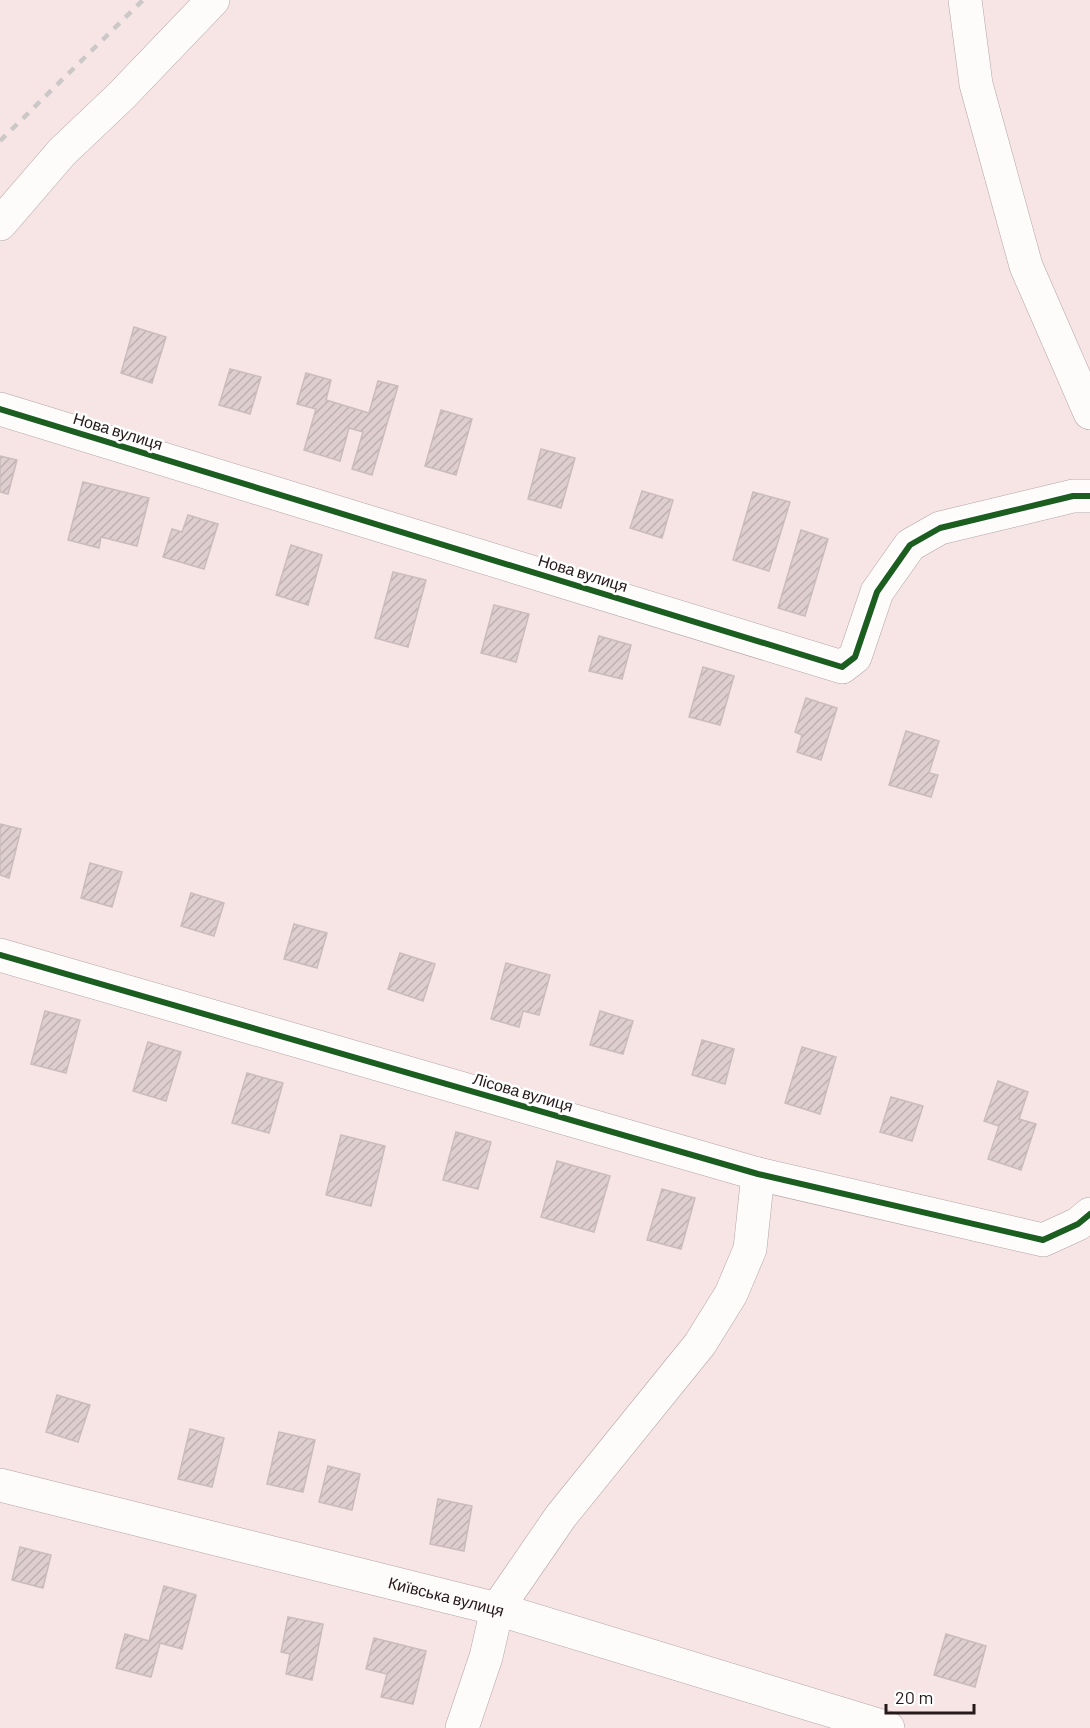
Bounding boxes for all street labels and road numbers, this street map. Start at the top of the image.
street label: Нова вулиця [71,408,165,453]
street label: Нова вулиця [536,550,630,595]
street label: Лісова вулиця [471,1068,575,1115]
street label: Київська вулиця [387,1572,507,1620]

